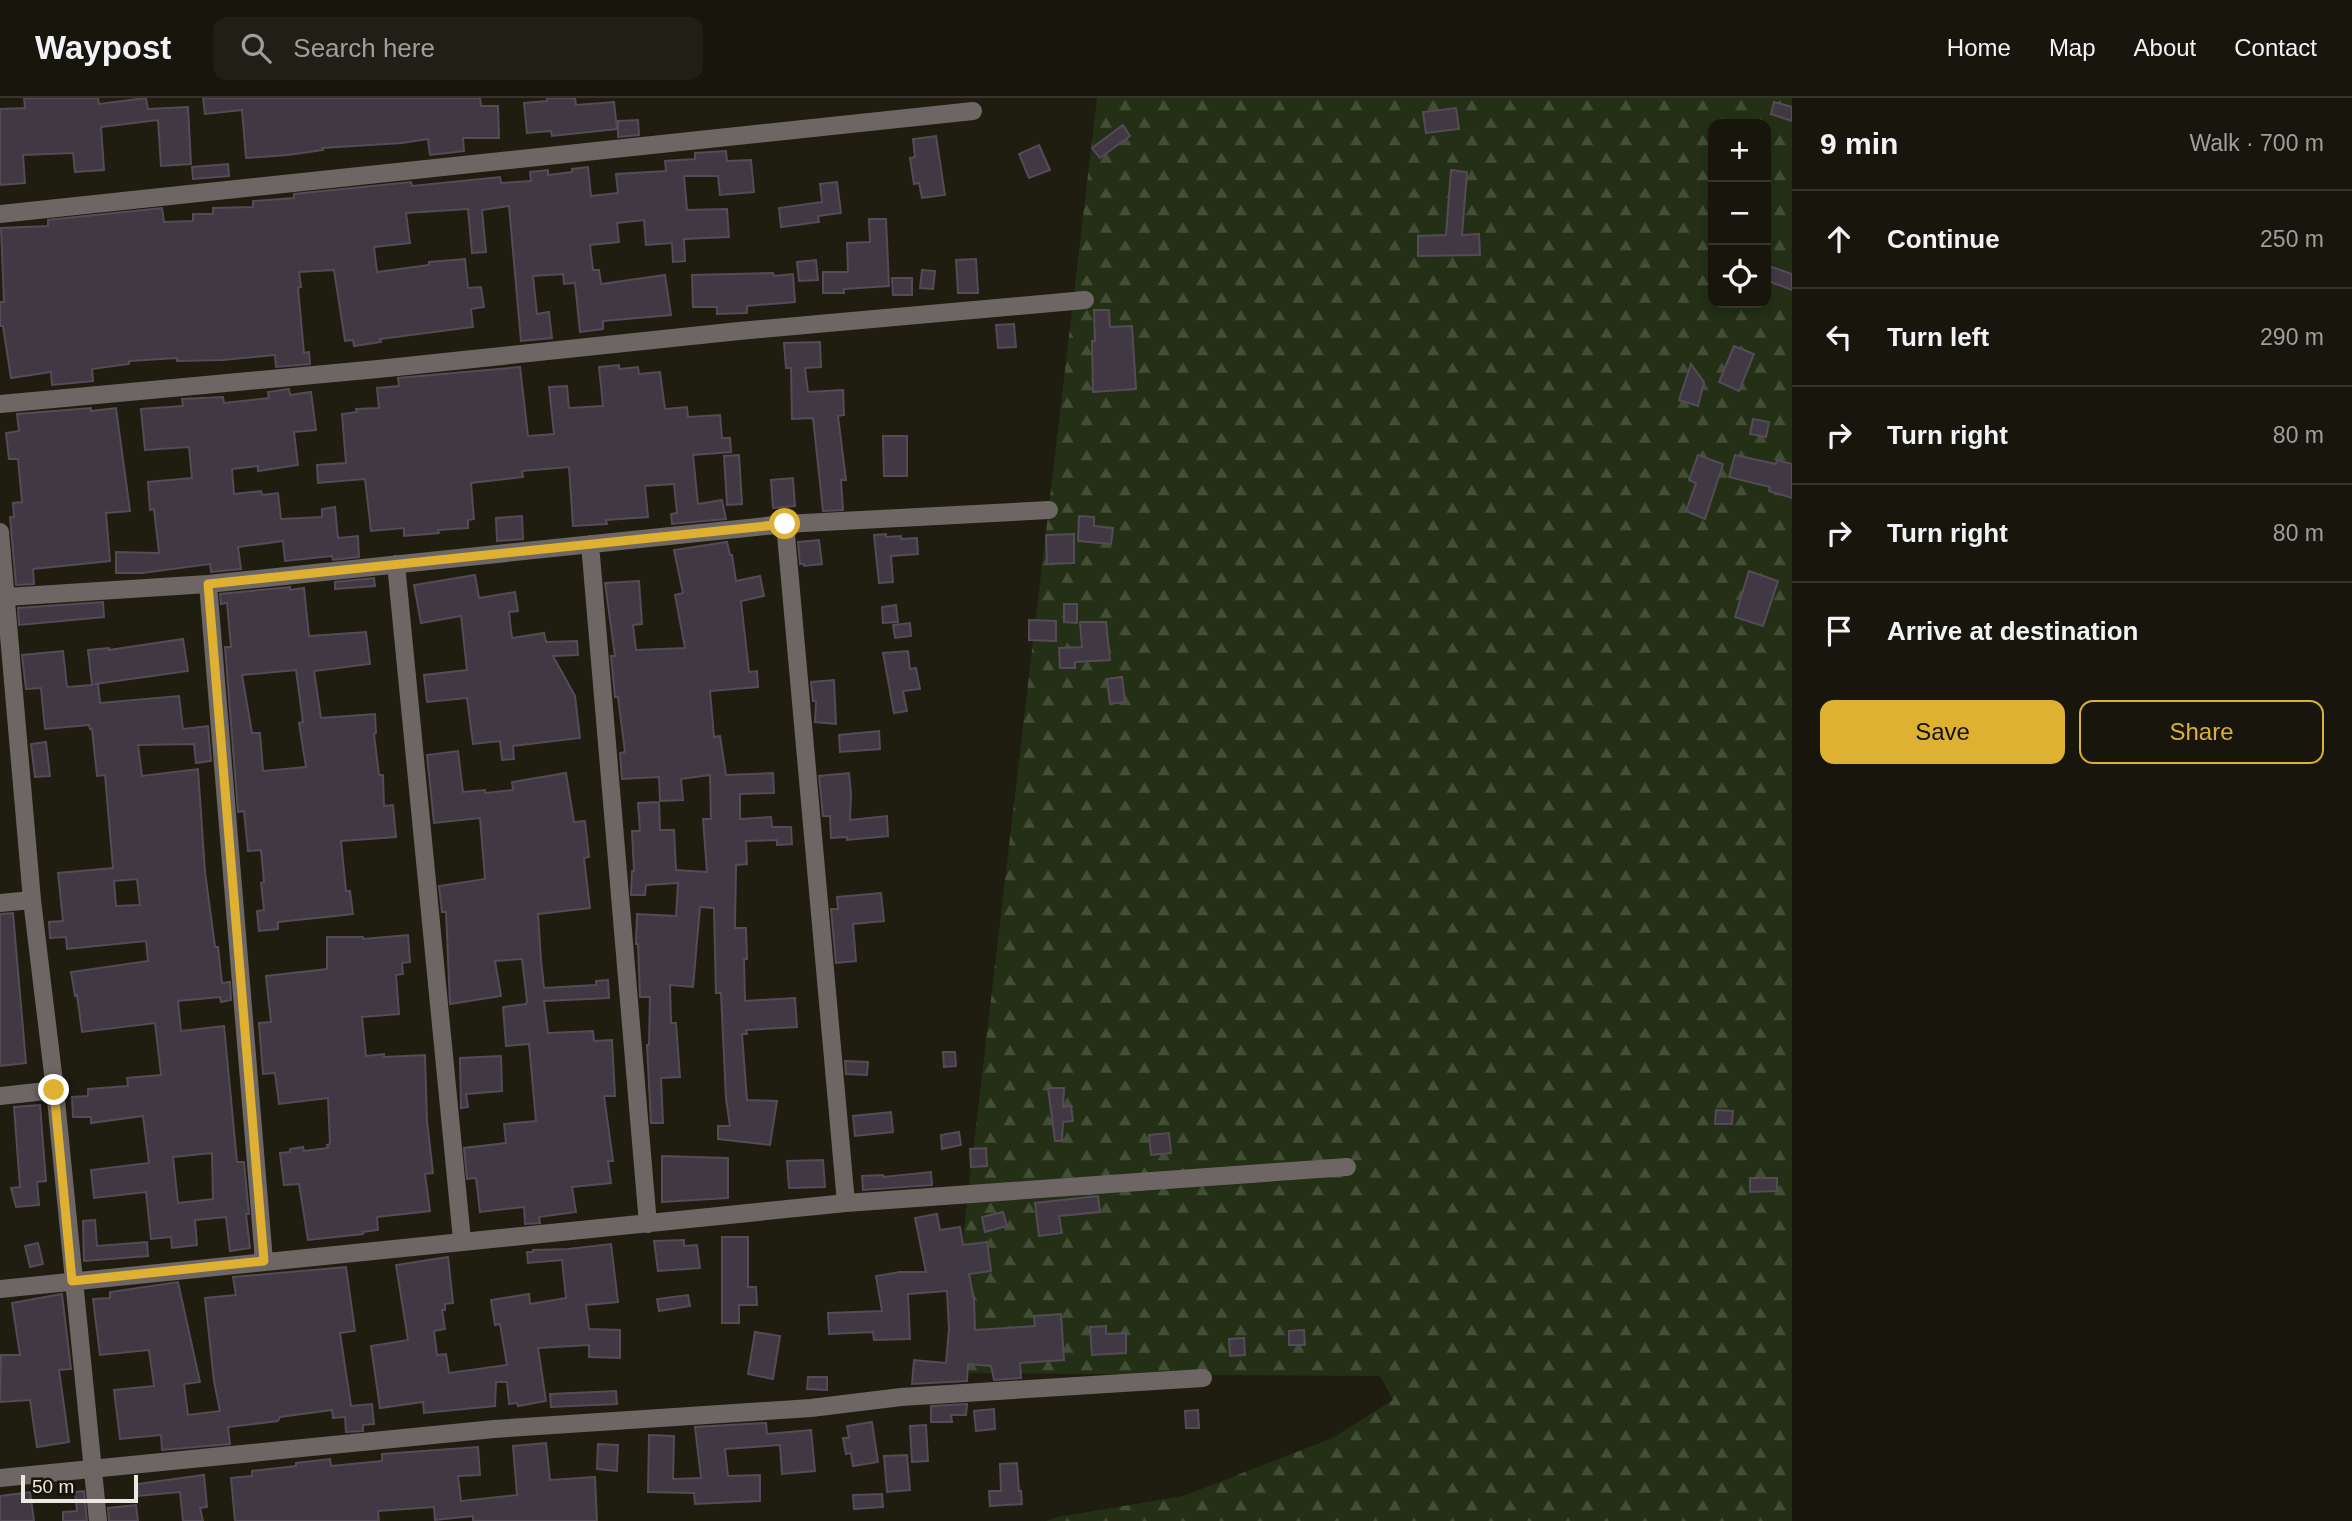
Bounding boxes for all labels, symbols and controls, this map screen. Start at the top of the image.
search box [213,17,703,80]
text: Waypost [35,29,171,66]
icon: search [237,29,275,67]
text: Search here [293,33,435,63]
text: Home [1947,34,2011,61]
text: Map [2049,34,2096,61]
text: About [2134,34,2196,61]
text: Contact [2234,34,2317,61]
map controls [1708,119,1771,308]
button: + [1708,119,1771,182]
text: 9 min [1820,127,1898,160]
text: Walk · 700 m [2189,130,2324,156]
button: − [1708,182,1771,245]
icon: ahead [1820,220,1858,258]
text: Continue [1887,224,2000,254]
text: 250 m [2260,226,2324,252]
button: locate [1708,245,1771,308]
icon: left [1820,318,1858,356]
text: Turn left [1887,322,1989,352]
text: 290 m [2260,324,2324,350]
icon: right [1820,416,1858,454]
text: Turn right [1887,420,2008,450]
text: 80 m [2273,422,2324,448]
route start [769,508,800,539]
icon: right [1820,514,1858,552]
text: Turn right [1887,518,2008,548]
text: 80 m [2273,520,2324,546]
icon: arrive [1820,612,1858,650]
text: Arrive at destination [1887,616,2138,646]
button: Save [1820,700,2065,764]
button: Share [2079,700,2324,764]
route end [38,1074,69,1105]
scale bar [21,1472,138,1504]
text: 50 m [32,1476,74,1497]

